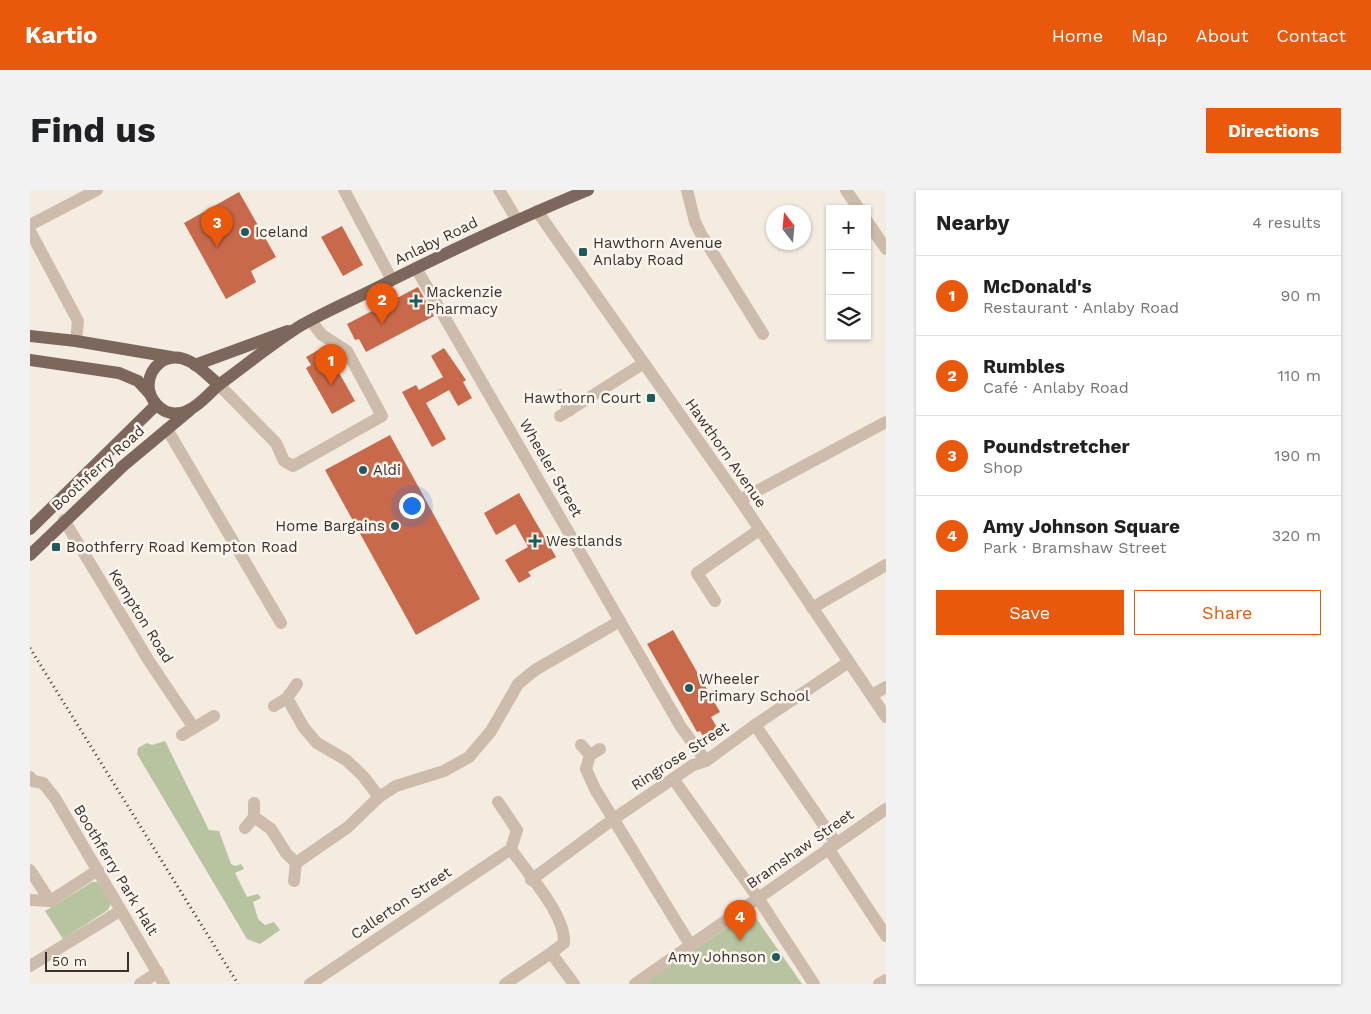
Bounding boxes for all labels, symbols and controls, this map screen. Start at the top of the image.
text: Kartio [25,21,97,49]
text: Home [1052,25,1103,46]
text: Map [1131,25,1168,46]
text: About [1196,25,1248,46]
text: Contact [1276,25,1346,46]
button: Directions [1206,108,1341,153]
text: Find us [30,109,156,151]
north arrow [766,205,811,250]
map controls [826,205,871,340]
button: + [826,205,871,250]
pin: 3 [201,206,233,247]
text: Nearby [936,210,1009,235]
street label: Anlaby Road [391,213,481,269]
text: 4 results [1252,213,1321,232]
place label: Iceland [255,223,308,241]
marker: Iceland [239,226,251,238]
place label: Hawthorn Avenue Anlaby Road [593,234,722,269]
marker: Hawthorn Avenue Anlaby Road [577,246,589,258]
button: − [826,250,871,295]
text: McDonald's [983,275,1092,298]
pin: 2 [366,283,398,324]
place label: Mackenzie Pharmacy [426,283,502,318]
text: 1 [949,286,955,305]
text: 90 m [1280,286,1321,305]
marker: Mackenzie Pharmacy [410,295,422,307]
button: layers [826,295,871,340]
text: Restaurant · Anlaby Road [983,298,1179,317]
pin: 1 [315,344,347,385]
text: Rumbles [983,355,1065,378]
text: 2 [947,366,957,385]
text: 110 m [1278,366,1321,385]
text: Café · Anlaby Road [983,378,1129,397]
place label: Hawthorn Court [524,389,642,407]
marker: Hawthorn Court [645,392,657,404]
street label: Hawthorn Avenue [682,395,770,511]
street label: Wheeler Street [516,416,587,521]
street label: Boothferry Road [48,422,148,514]
text: Poundstretcher [983,435,1130,458]
text: 3 [947,446,957,465]
text: 190 m [1274,446,1321,465]
text: Shop [983,458,1023,477]
place label: Aldi [373,461,401,479]
marker: Aldi [357,464,369,476]
your location [399,493,425,519]
text: Amy Johnson Square [983,515,1180,538]
place label: Home Bargains [275,517,385,535]
marker: Home Bargains [389,520,401,532]
text: 4 [947,526,957,545]
text: 320 m [1272,526,1321,545]
place label: Westlands [546,532,623,550]
marker: Westlands [528,534,542,548]
place label: Boothferry Road Kempton Road [66,538,298,556]
text: Park · Bramshaw Street [983,538,1167,557]
marker: Boothferry Road Kempton Road [50,541,62,553]
street label: Kempton Road [105,566,177,666]
button: Save [936,590,1124,635]
button: Share [1134,590,1321,635]
place label: Wheeler Primary School [699,670,810,705]
marker: Wheeler Primary School [683,682,695,694]
street label: Ringrose Street [628,717,733,794]
street label: Boothferry Park Halt [70,801,163,939]
street label: Bramshaw Street [743,805,858,893]
street label: Callerton Street [347,862,455,943]
pin: 4 [724,900,756,941]
place label: Amy Johnson [668,948,766,966]
scale bar [45,949,129,972]
marker: Amy Johnson [770,951,782,963]
text: 50 m [52,953,87,969]

